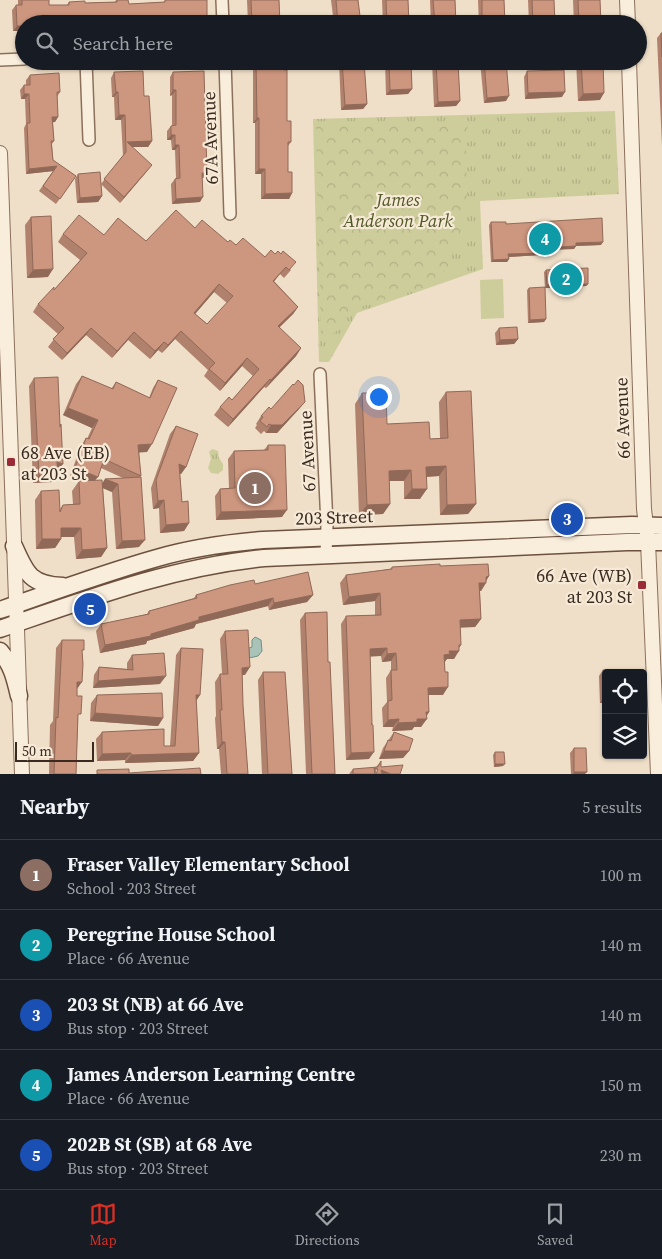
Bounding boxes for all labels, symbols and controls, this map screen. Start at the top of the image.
search box [15,15,647,70]
icon: search [33,29,61,57]
text: Search here [73,30,173,56]
street label: 67A Avenue [196,91,224,185]
park label: James Anderson Park [342,187,453,233]
pin: 4 [529,220,561,258]
pin: 2 [550,260,582,298]
street label: 66 Avenue [608,377,636,459]
your location [366,384,392,410]
street label: 67 Avenue [292,410,322,492]
place label: 68 Ave (EB) at 203 St [21,440,110,486]
marker: 68 Ave (EB) at 203 St [5,456,17,468]
pin: 1 [239,469,271,507]
pin: 3 [551,500,583,538]
street label: 203 Street [295,503,373,531]
place label: 66 Ave (WB) at 203 St [536,563,632,609]
marker: 66 Ave (WB) at 203 St [636,579,648,591]
pin: 5 [74,590,106,628]
map controls [602,669,647,759]
button: locate [602,669,647,714]
button: layers [602,714,647,759]
scale bar [15,739,94,762]
text: 50 m [22,741,52,761]
text: Nearby [20,792,90,821]
text: 5 results [582,796,642,818]
text: Fraser Valley Elementary School [67,851,350,877]
text: 1 [32,864,40,886]
text: 100 m [600,864,642,886]
text: School · 203 Street [67,877,196,899]
text: Peregrine House School [67,921,275,947]
text: 2 [32,934,40,956]
text: 140 m [600,934,642,956]
text: Place · 66 Avenue [67,947,190,969]
text: 203 St (NB) at 66 Ave [67,991,244,1017]
text: 3 [32,1004,40,1026]
text: 140 m [600,1004,642,1026]
text: Bus stop · 203 Street [67,1017,208,1039]
text: James Anderson Learning Centre [67,1061,355,1087]
text: 4 [32,1074,40,1096]
text: 150 m [600,1074,642,1096]
text: Place · 66 Avenue [67,1087,190,1109]
text: 202B St (SB) at 68 Ave [67,1131,252,1157]
text: 5 [32,1144,40,1166]
text: 230 m [600,1144,642,1166]
text: Bus stop · 203 Street [67,1157,208,1179]
tab: Map [89,1200,117,1250]
tab: Directions [295,1200,359,1250]
tab: Saved [537,1200,573,1250]

